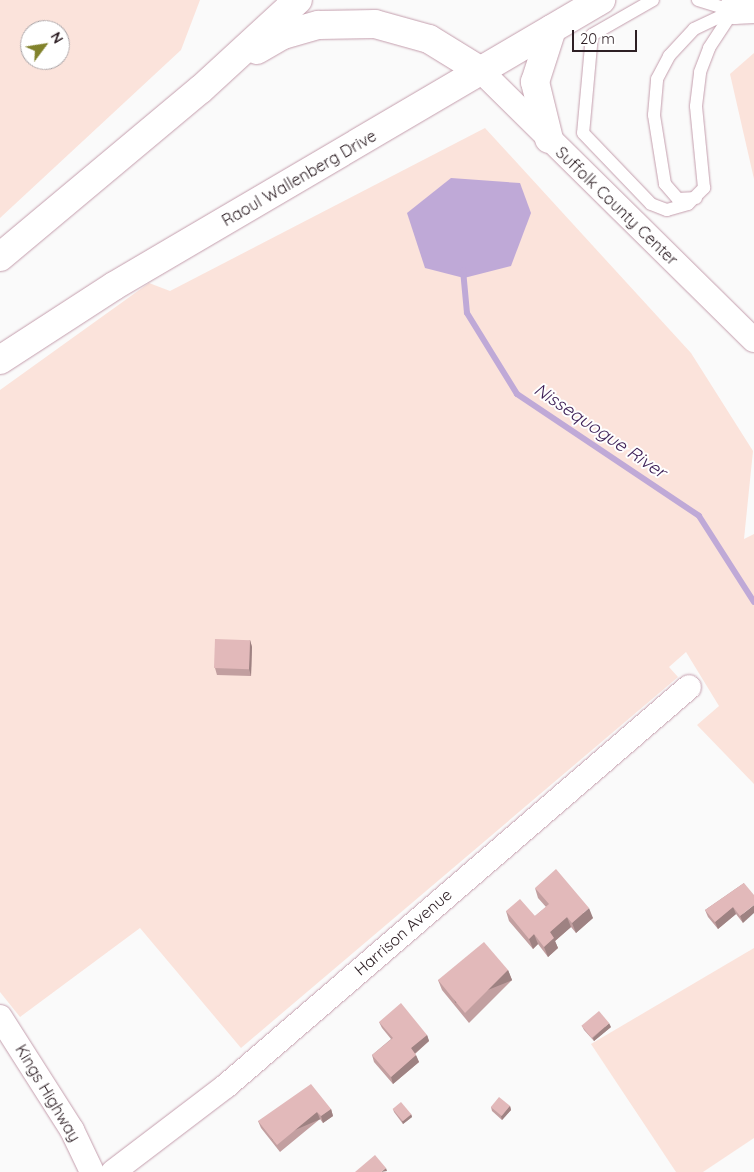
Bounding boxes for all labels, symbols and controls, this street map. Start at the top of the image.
north arrow [20,20,70,70]
scale bar [574,20,639,52]
text: N [47,29,67,47]
text: 20 m [580,29,615,48]
street label: Raoul Wallenberg Drive [218,126,380,230]
street label: Suffolk County Center [552,143,682,269]
water label: Nissequogue River [530,379,670,483]
street label: Harrison Avenue [350,885,456,979]
street label: Kings Highway [11,1041,85,1145]

